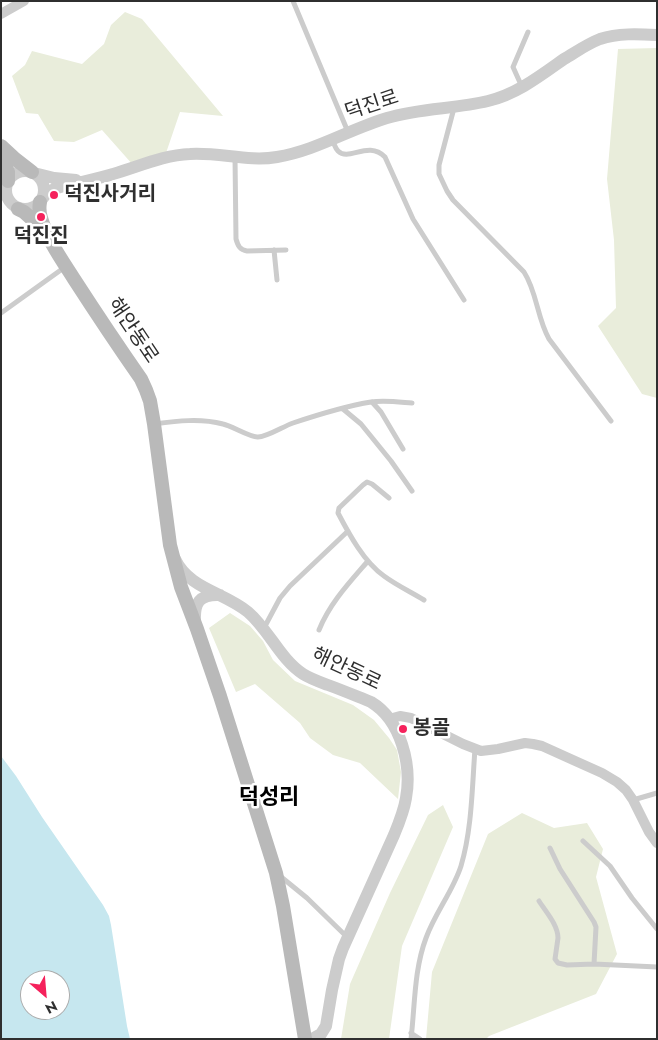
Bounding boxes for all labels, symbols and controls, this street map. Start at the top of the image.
street label: 덕진로 [342,86,402,126]
place label: 덕진사거리 [64,183,156,207]
marker: 덕진사거리 [48,189,60,201]
marker: 덕진진 [35,211,47,223]
place label: 덕진진 [13,225,69,249]
street label: 해안동로 [101,294,163,368]
street label: 해안동로 [308,644,384,696]
place label: 봉골 [413,717,450,741]
marker: 봉골 [397,723,409,735]
district label: 덕성리 [239,786,299,812]
north arrow [20,970,70,1020]
text: N [42,996,61,1019]

